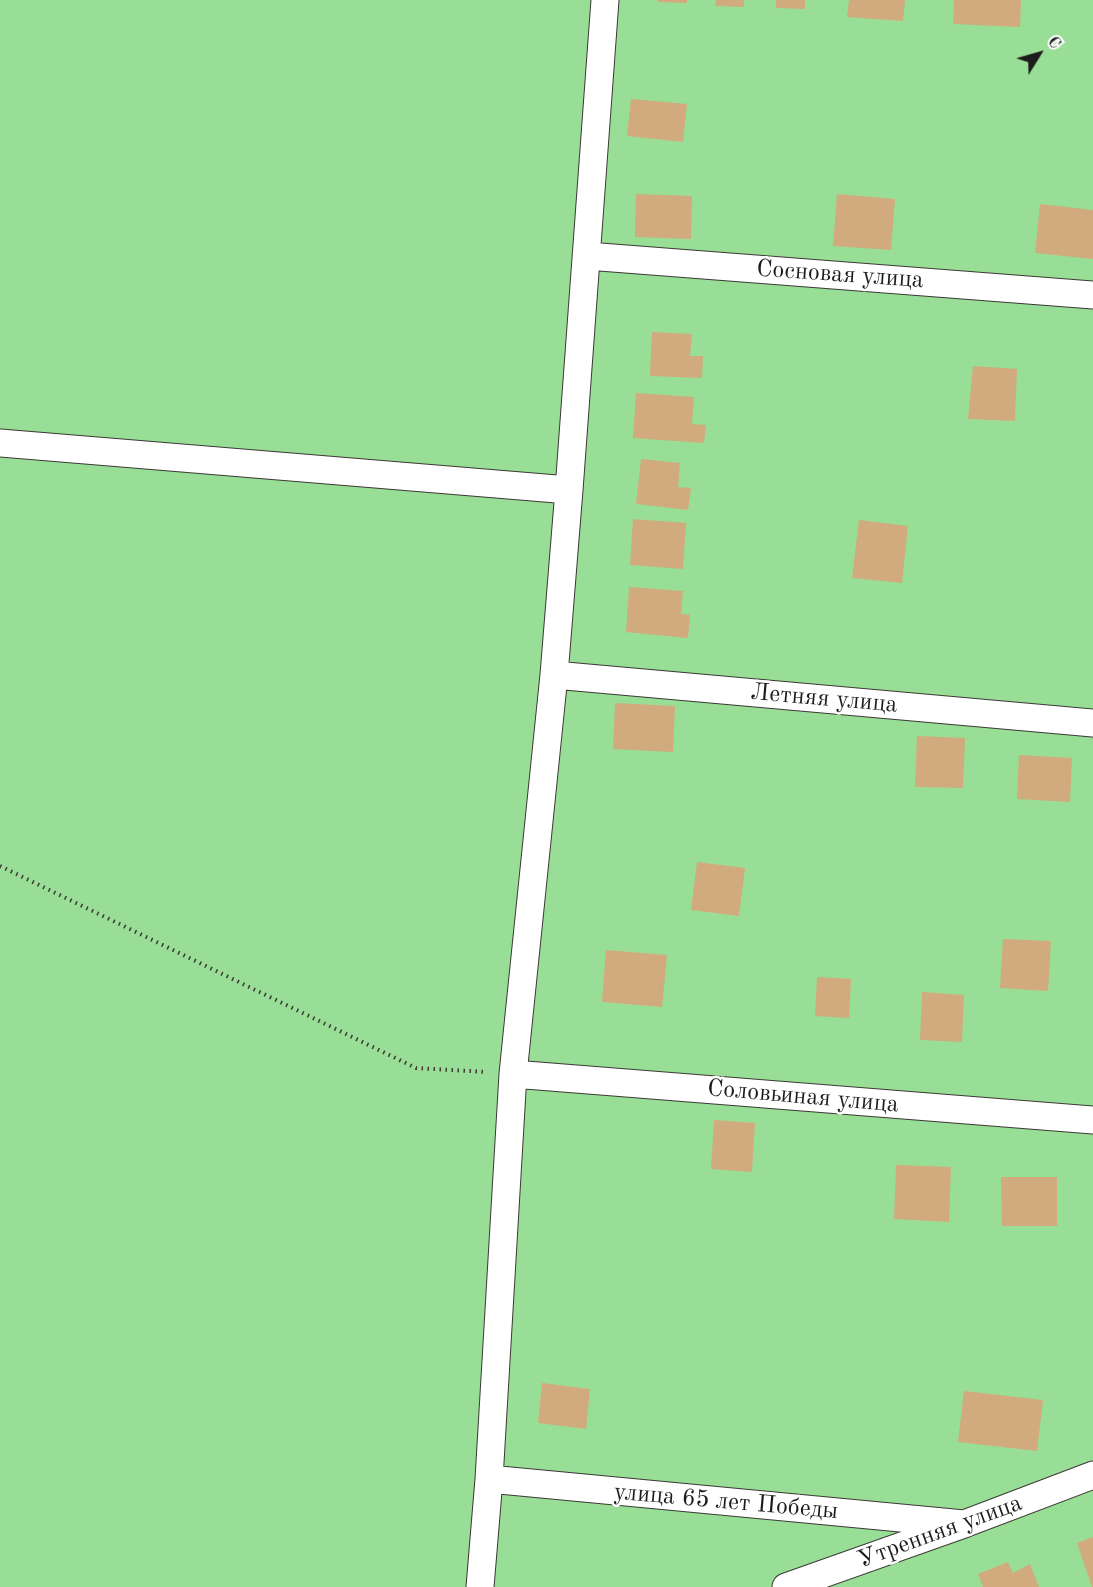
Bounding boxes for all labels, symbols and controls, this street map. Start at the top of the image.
north arrow [1009,24,1069,84]
text: С [1044,34,1063,52]
street label: Сосновая улица [755,255,925,295]
street label: Летняя улица [749,678,899,720]
street label: Соловьиная улица [706,1074,900,1120]
street label: улица 65 лет Победы [613,1478,839,1526]
street label: Утренняя улица [854,1489,1026,1575]

